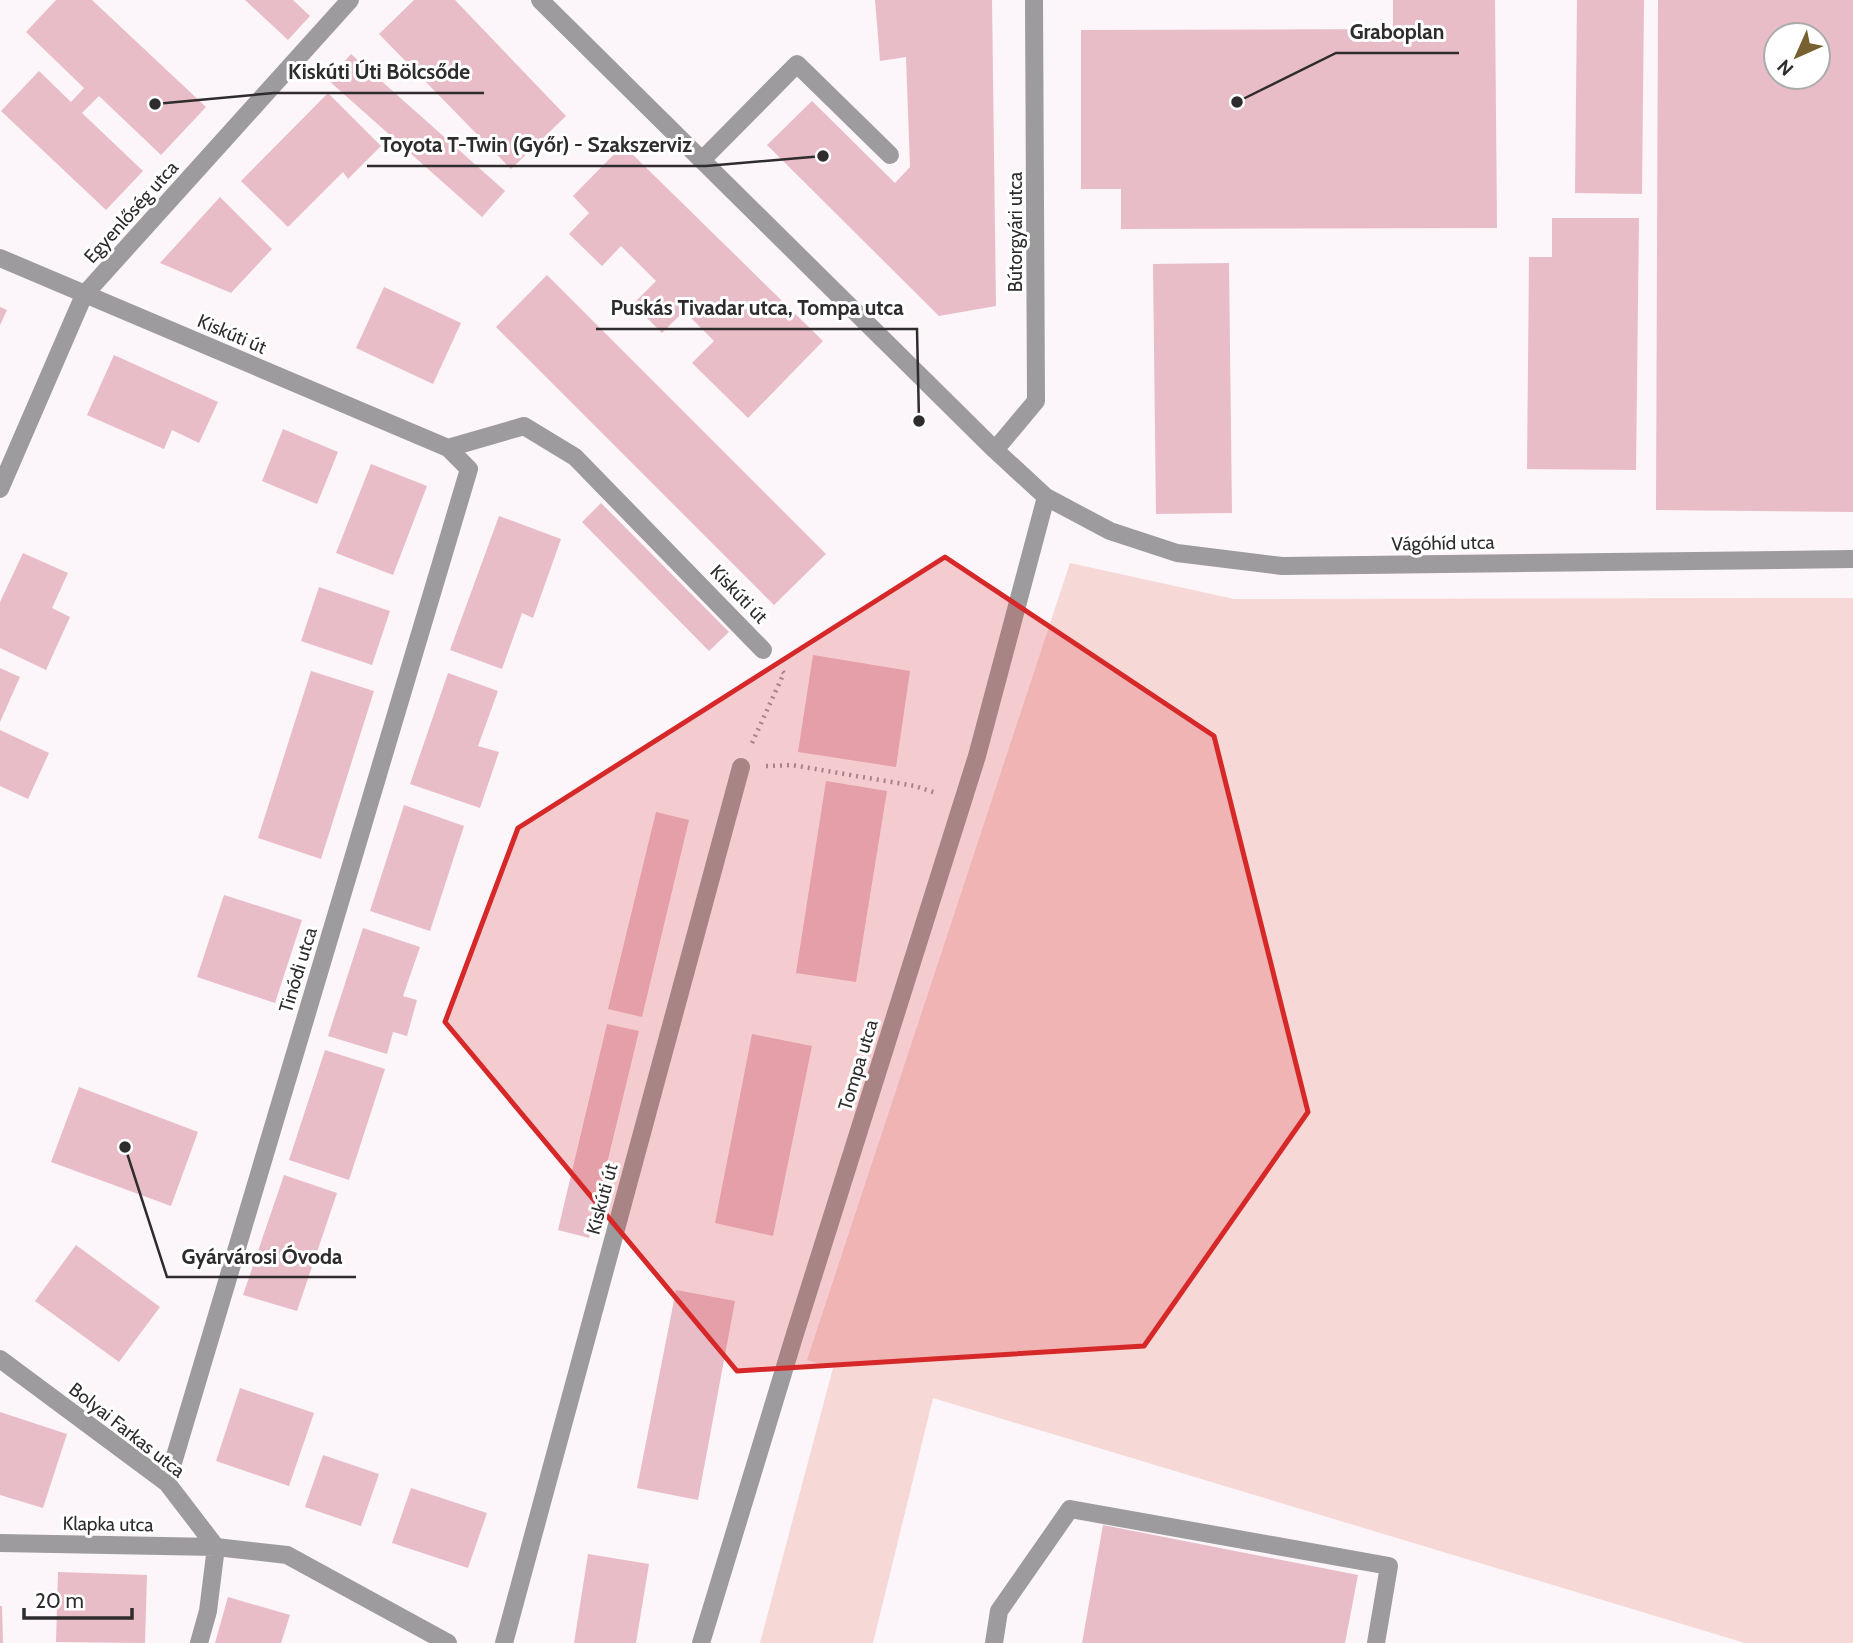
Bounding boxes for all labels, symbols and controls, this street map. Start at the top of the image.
callout: Graboplan [1336,11,1459,53]
text: Graboplan [1350,19,1444,44]
north arrow [1762,21,1832,91]
callout: Kiskúti Úti Bölcsőde [274,51,484,93]
text: N [1772,55,1798,81]
text: Kiskúti Úti Bölcsőde [288,59,470,84]
callout: Toyota T-Twin (Győr) - Szakszerviz [367,124,706,166]
text: Toyota T-Twin (Győr) - Szakszerviz [380,132,692,157]
street label: Egyenlőség utca [79,156,183,268]
street label: Bútorgyári utca [1004,172,1027,292]
callout: Puskás Tivadar utca, Tompa utca [596,287,917,329]
text: Puskás Tivadar utca, Tompa utca [610,295,904,320]
street label: Kiskúti út [194,309,270,359]
street label: Vágóhíd utca [1391,531,1495,555]
street label: Kiskúti út [705,560,773,629]
street label: Tinódi utca [274,925,322,1015]
street label: Tompa utca [833,1017,883,1113]
street label: Kiskúti út [581,1160,623,1237]
callout: Gyárvárosi Óvoda [167,1235,356,1277]
text: Gyárvárosi Óvoda [182,1244,343,1269]
street label: Bolyai Farkas utca [64,1378,190,1482]
street label: Klapka utca [62,1512,154,1536]
scale bar [24,1576,133,1620]
text: 20 m [35,1588,84,1613]

